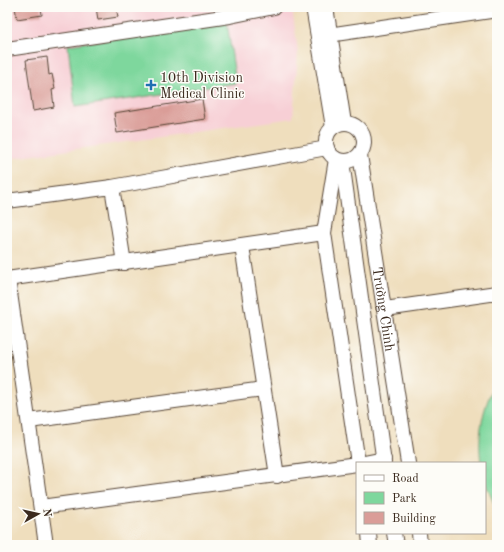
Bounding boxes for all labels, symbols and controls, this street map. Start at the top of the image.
place label: 10th Division Medical Clinic [160,71,244,101]
marker: 10th Division Medical Clinic [145,79,157,91]
street label: Trường Chinh [370,266,397,353]
legend [356,462,486,534]
text: Road [392,473,419,485]
text: Park [392,493,417,505]
north arrow [18,494,58,534]
text: N [40,508,53,518]
text: Building [392,513,436,525]

